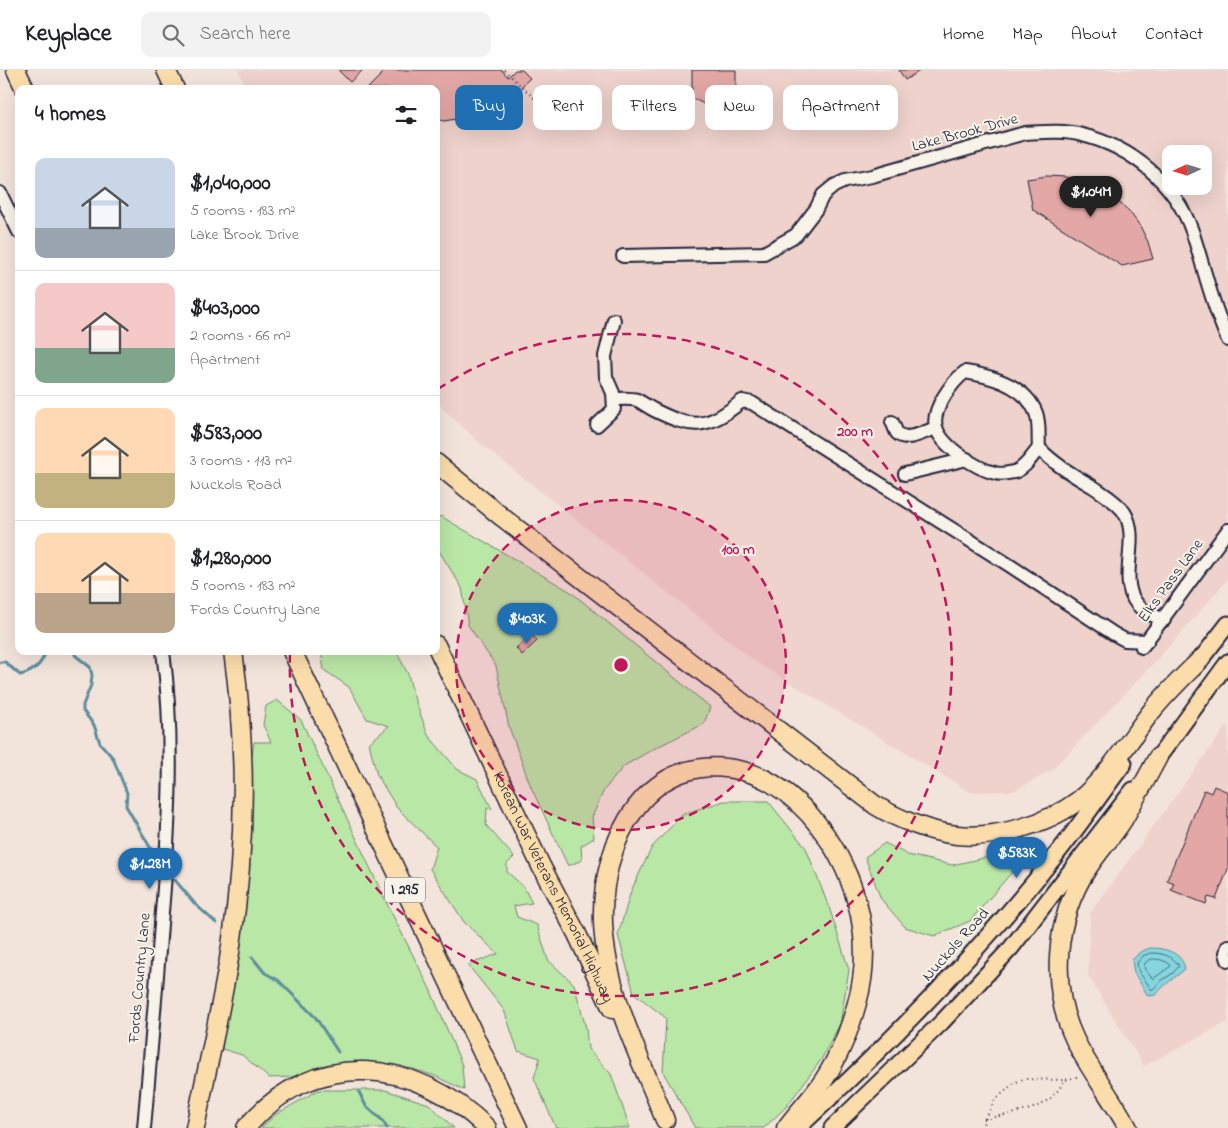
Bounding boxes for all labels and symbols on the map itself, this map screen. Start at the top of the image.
street label: Lake Brook Drive [909,107,1022,159]
north arrow [1162,145,1212,195]
pin: $1.04M [1050,176,1132,218]
text: 200 m [836,421,873,443]
street label: Elks Pass Lane [1132,533,1210,628]
text: 100 m [721,539,755,561]
pin: $403K [492,602,562,645]
centre of rings [612,656,630,674]
street label: Korean War Veterans Memorial Highway [486,768,620,1007]
pin: $583K [982,836,1052,879]
pin: $1.28M [109,848,191,890]
road number: I 295 [385,878,425,902]
street label: Nuckols Road [916,903,996,987]
street label: Fords Country Lane [122,911,158,1045]

